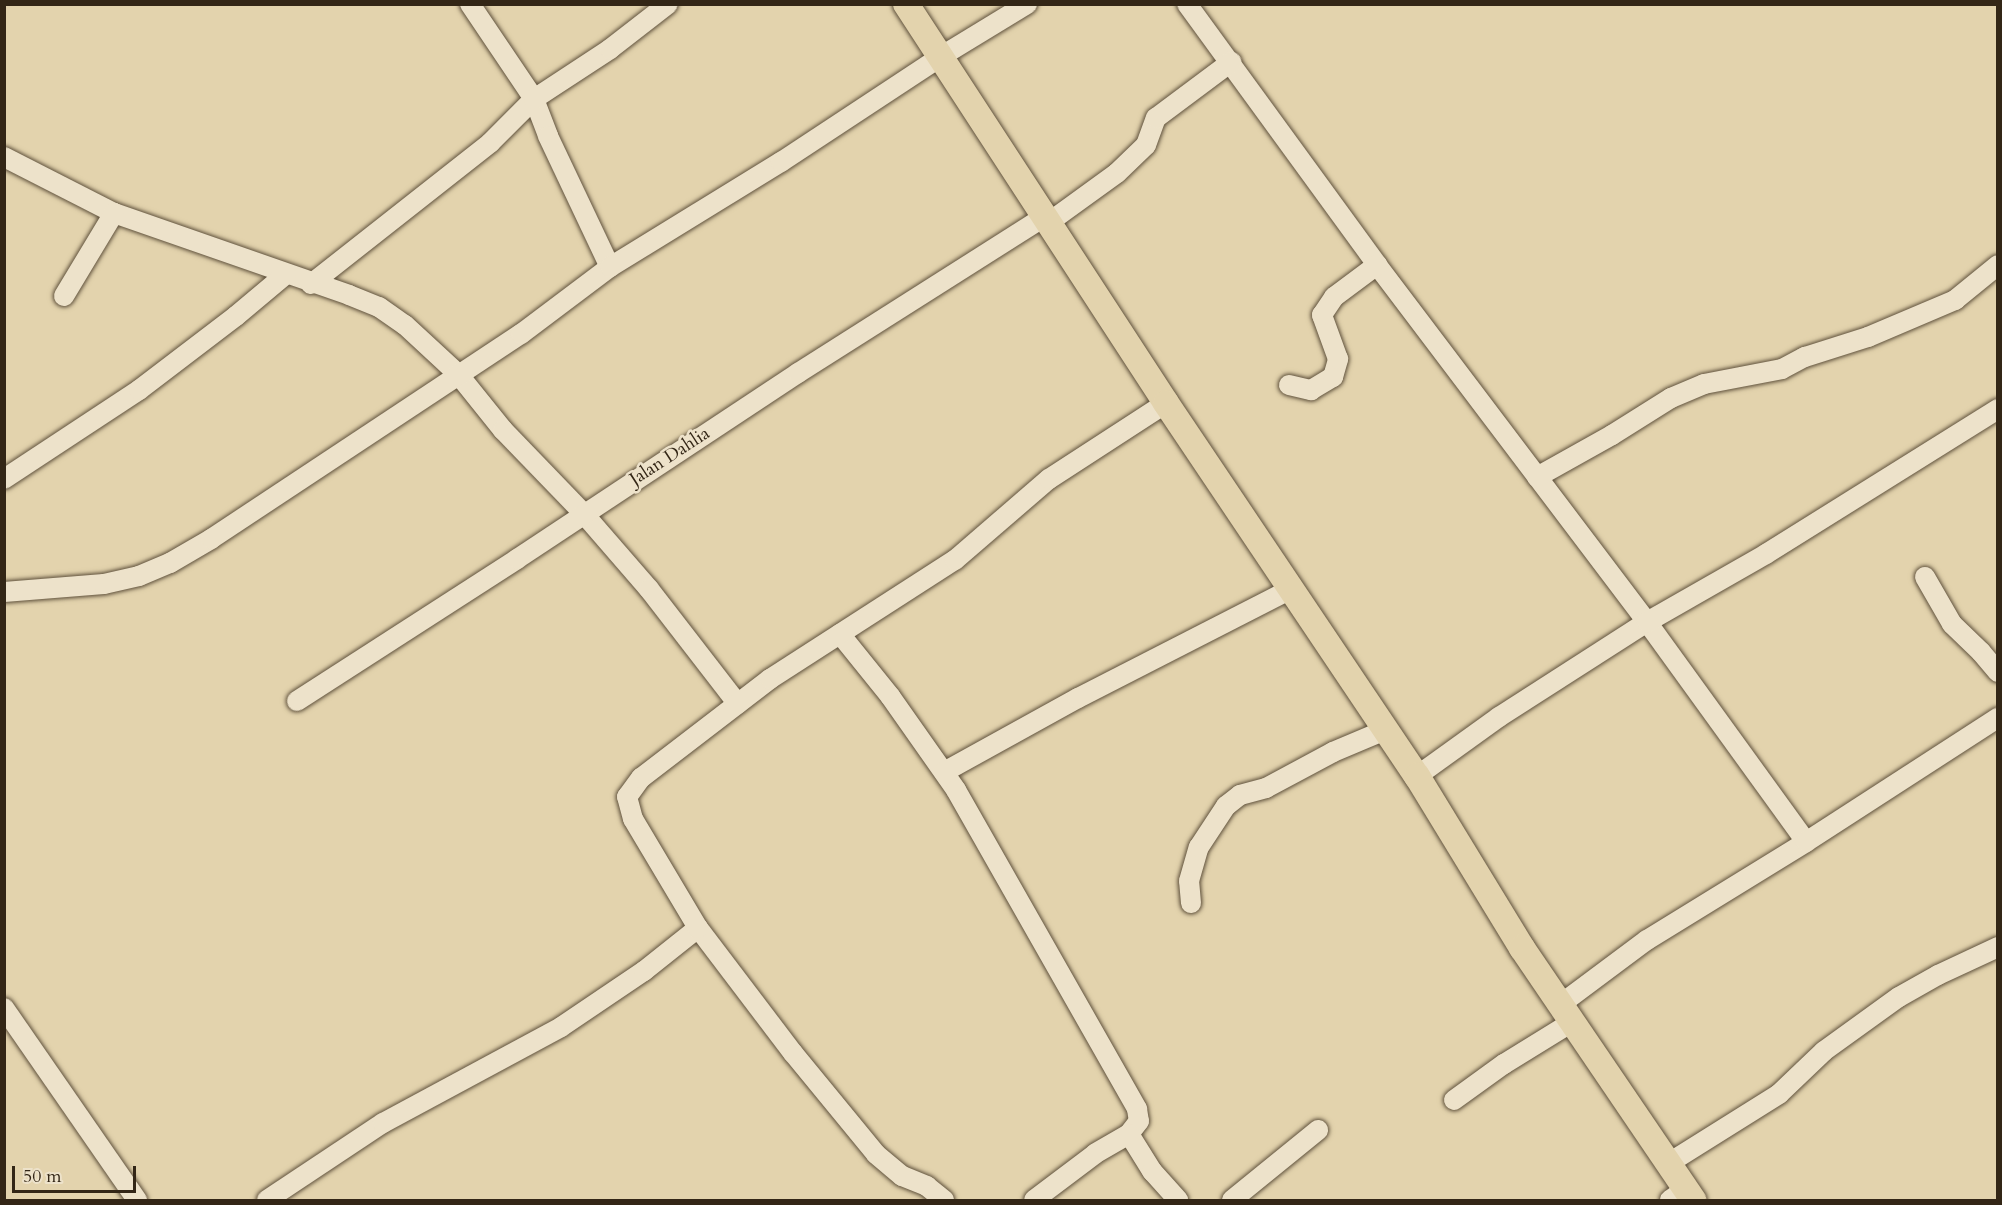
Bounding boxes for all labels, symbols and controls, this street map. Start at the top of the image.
street label: Jalan Dahlia [626,423,714,491]
scale bar [15,1154,140,1192]
text: 50 m [23,1164,62,1189]

